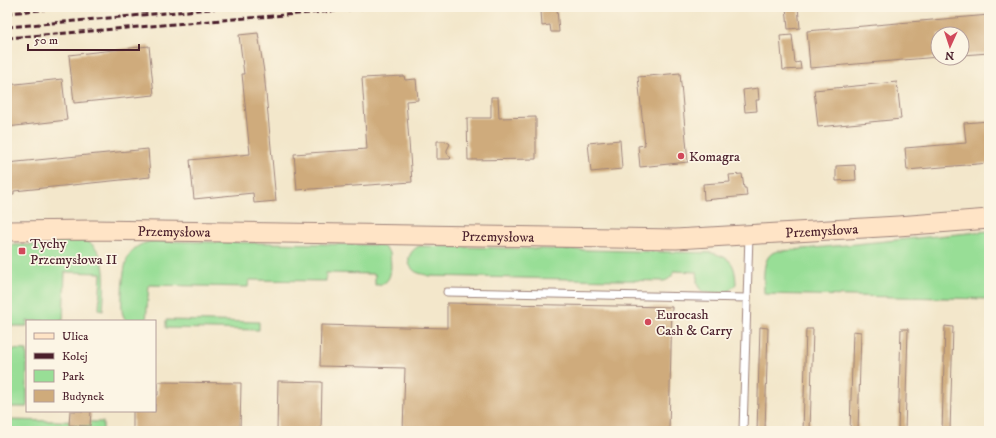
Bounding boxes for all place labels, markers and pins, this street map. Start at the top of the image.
place label: Komagra [689,148,740,166]
marker: Komagra [676,151,686,161]
place label: Tychy Przemysłowa II [30,235,118,269]
marker: Tychy Przemysłowa II [17,246,27,256]
place label: Eurocash Cash & Carry [656,306,733,340]
marker: Eurocash Cash & Carry [643,317,653,327]

